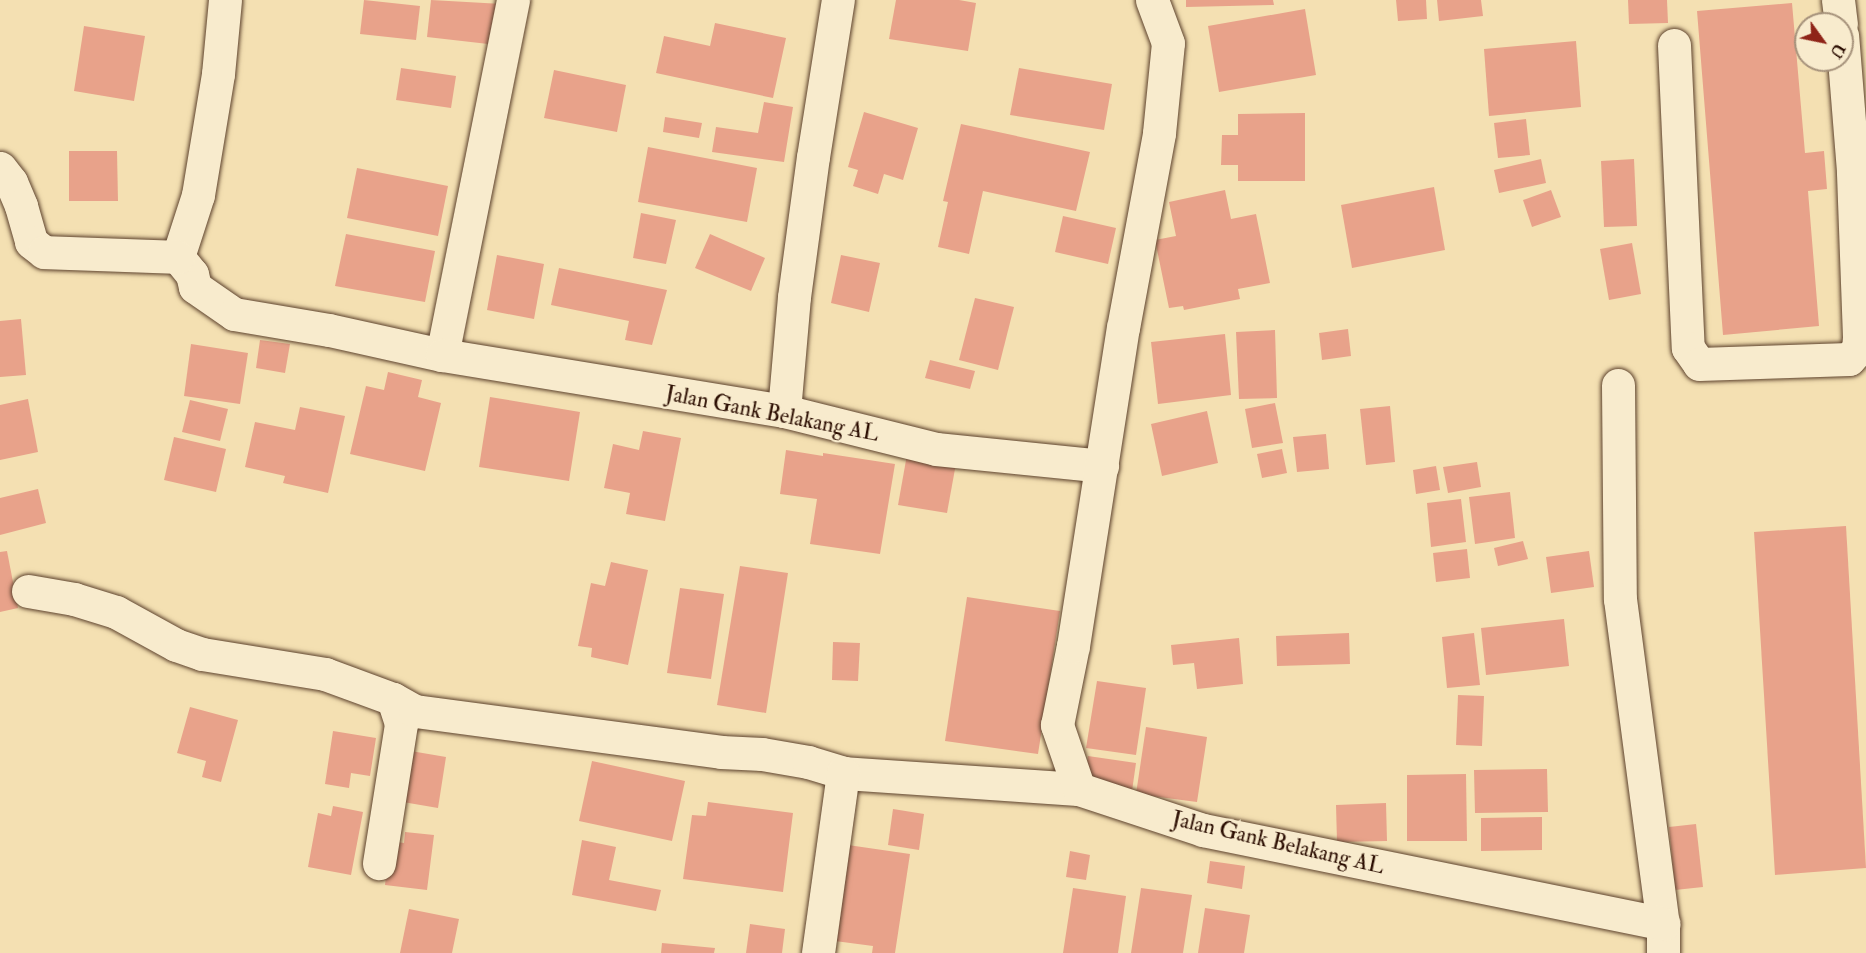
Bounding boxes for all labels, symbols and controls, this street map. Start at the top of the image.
north arrow [1794,12,1854,72]
text: U [1825,40,1849,62]
street label: Jalan Gank Belakang AL [663,380,881,448]
street label: Jalan Gank Belakang AL [1170,806,1386,880]

